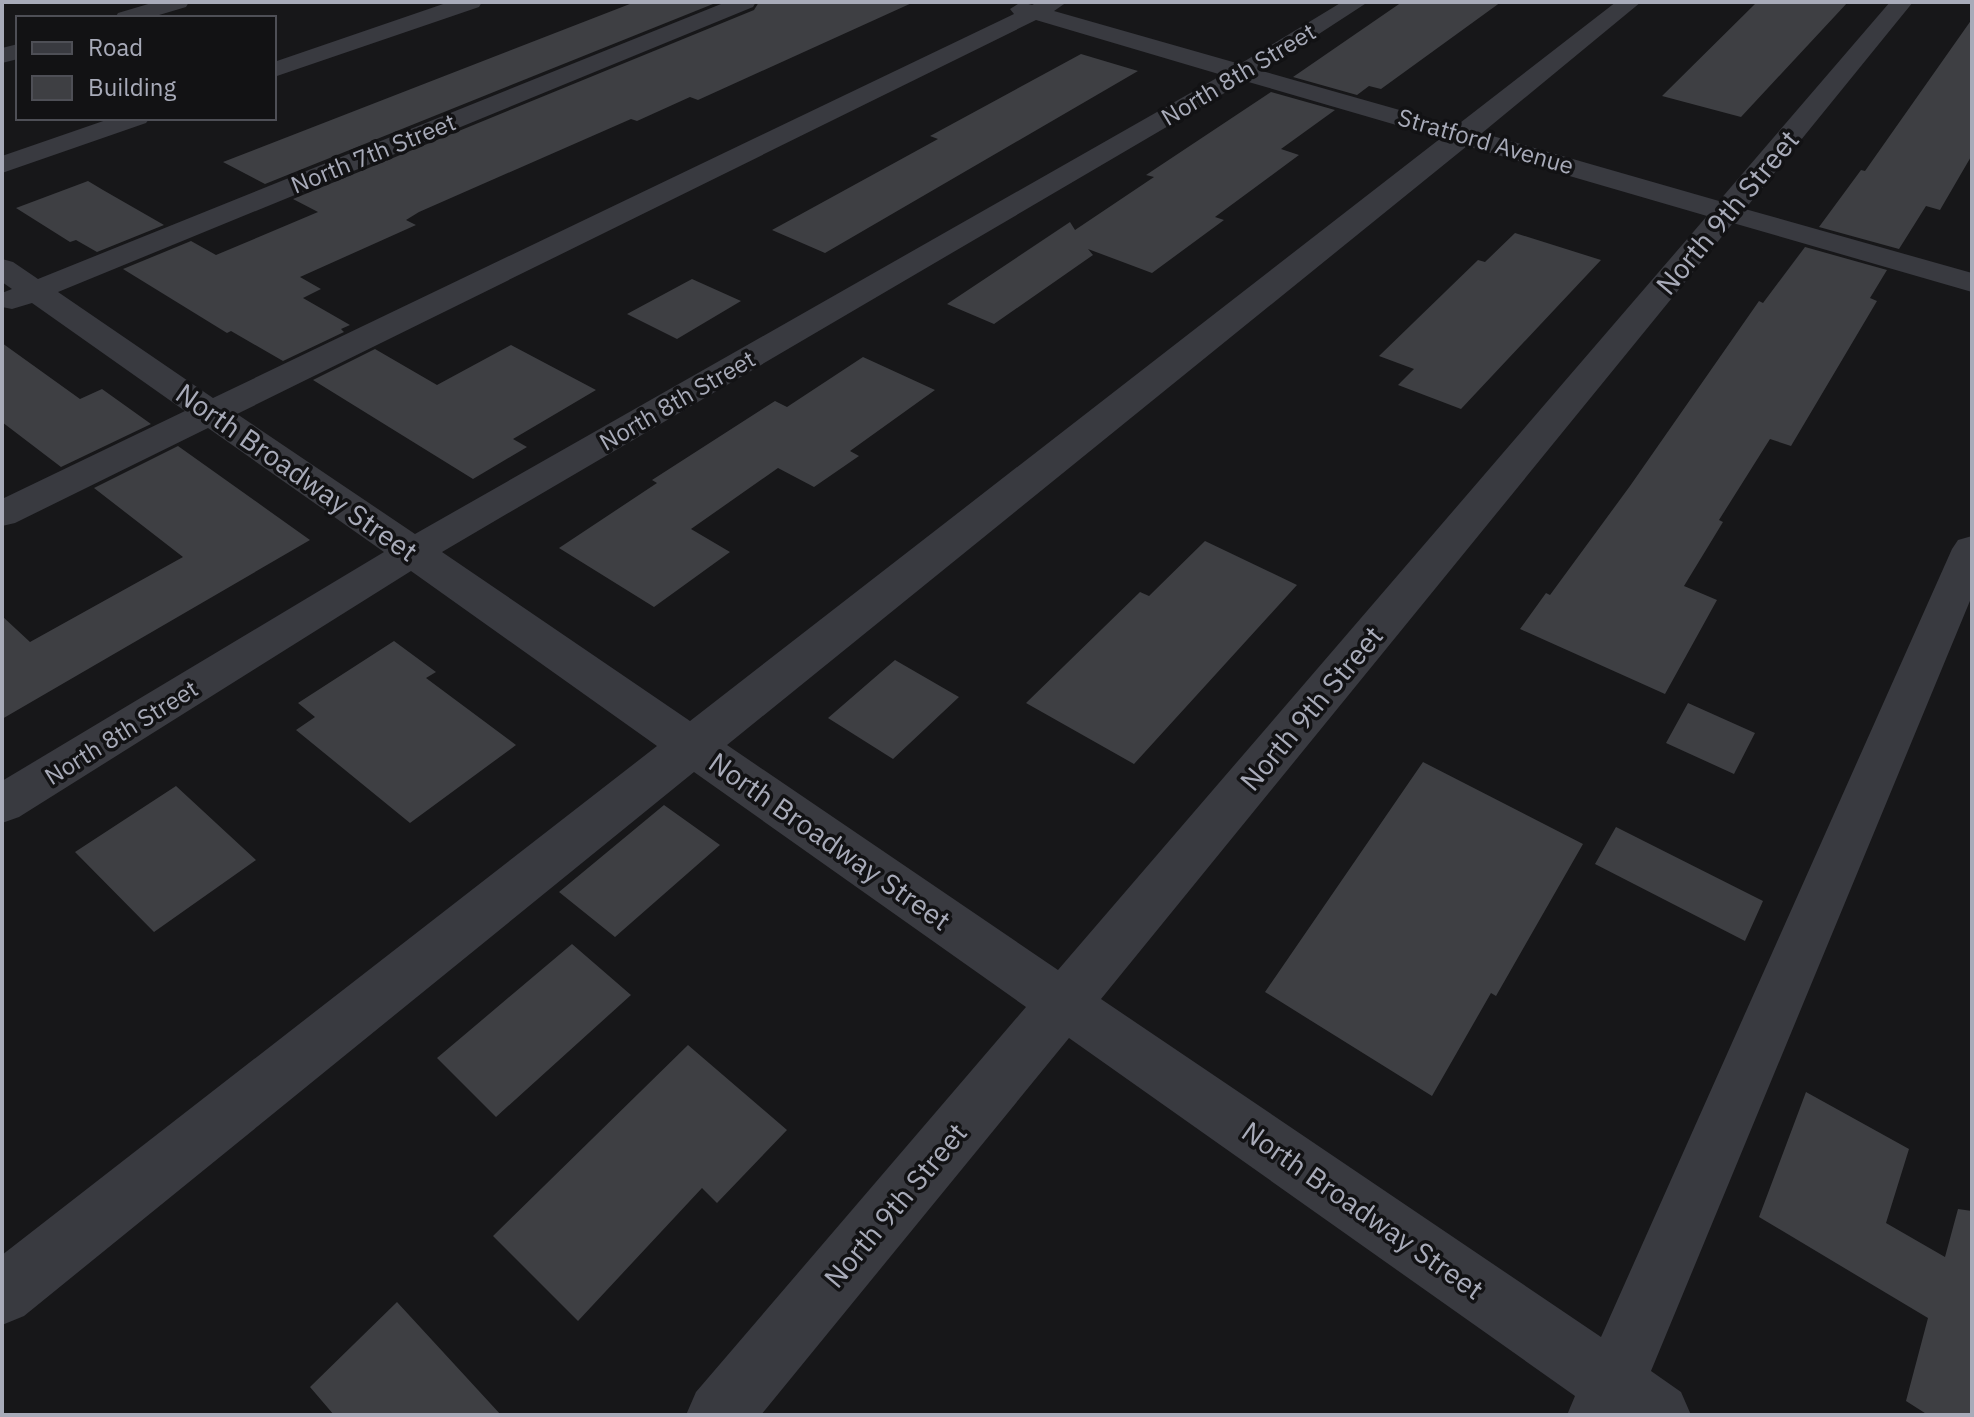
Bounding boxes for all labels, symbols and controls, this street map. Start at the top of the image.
street label: North 8th Street [1155,15,1321,133]
legend [16,16,276,120]
text: Road [88,31,143,63]
text: Building [88,71,176,103]
street label: Stratford Avenue [1394,101,1578,181]
street label: North 7th Street [286,105,460,201]
street label: North 9th Street [1647,122,1807,302]
street label: North 8th Street [593,342,761,458]
street label: North Broadway Street [169,375,425,569]
street label: North 9th Street [1231,618,1391,798]
street label: North 8th Street [38,672,204,792]
street label: North Broadway Street [702,744,958,938]
street label: North Broadway Street [1235,1113,1491,1307]
street label: North 9th Street [815,1115,975,1295]

